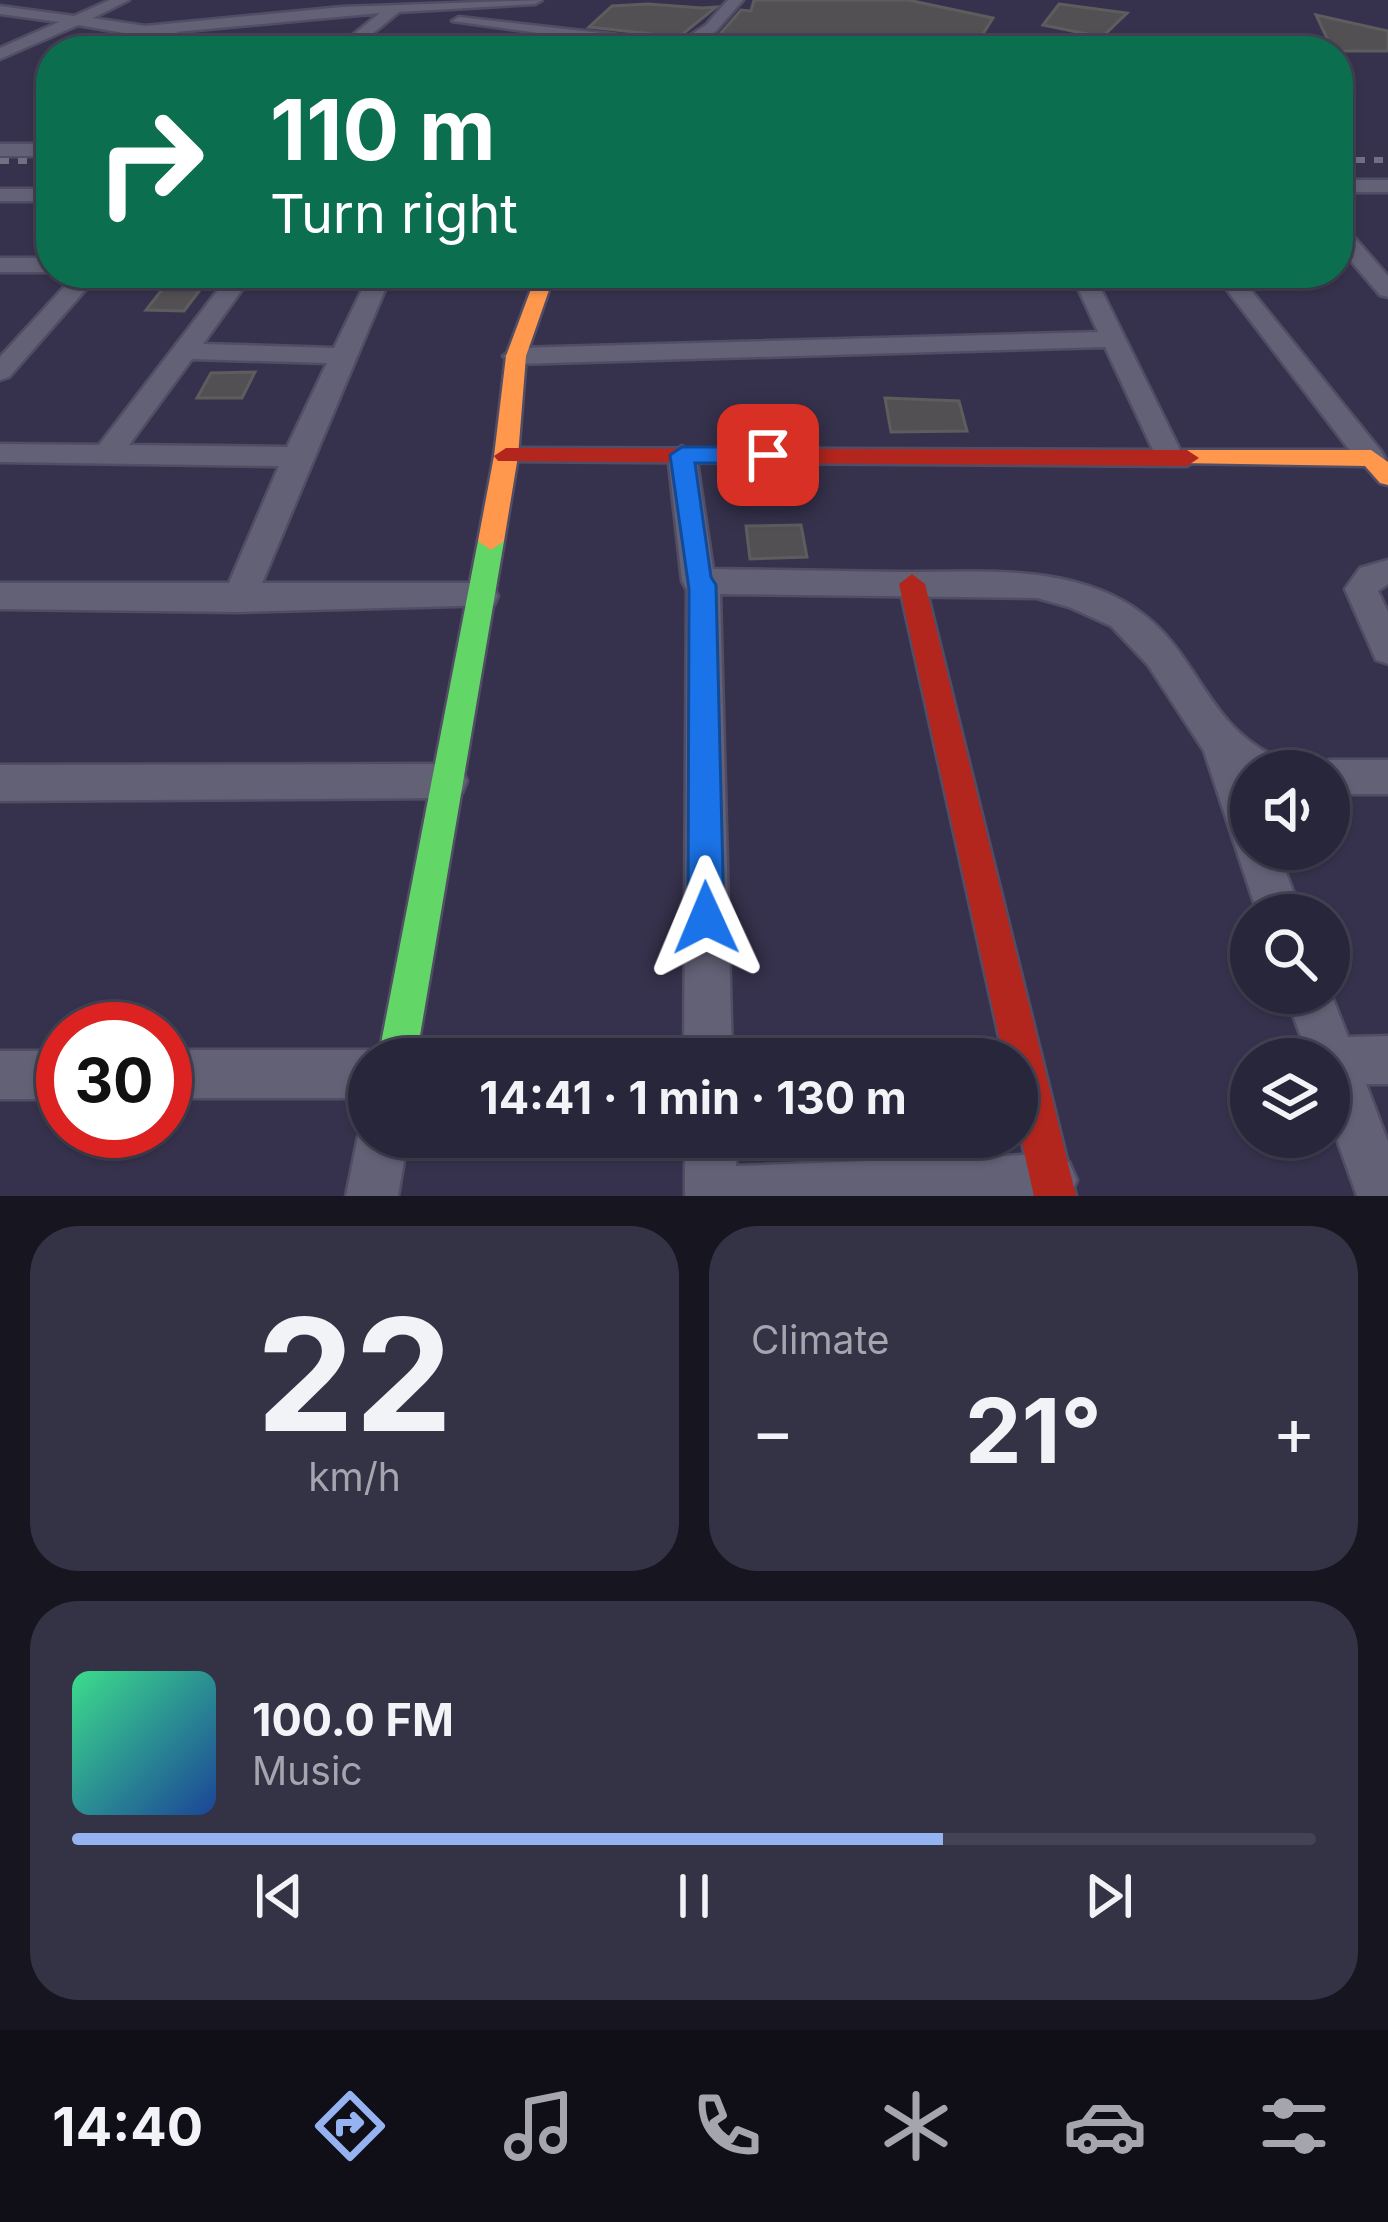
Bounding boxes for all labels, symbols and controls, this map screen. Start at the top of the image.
text: 110 m [270,79,496,180]
icon: right [72,84,228,240]
text: Turn right [270,181,518,246]
pin [717,404,819,506]
icon: arrive [735,422,801,488]
map controls [1230,750,1350,1158]
button: sound [1230,750,1350,870]
position arrow [643,855,769,981]
button: search [1230,894,1350,1014]
speed limit sign: 30 [36,1002,192,1158]
button: layers [1230,1038,1350,1158]
text: 14:41 · 1 min · 130 m [479,1070,907,1125]
text: 22 [256,1280,453,1469]
text: Climate [751,1316,890,1363]
text: 21° [965,1376,1102,1485]
text: − [751,1391,795,1471]
text: + [1272,1391,1316,1471]
text: km/h [308,1453,401,1500]
text: 100.0 FM [252,1692,454,1747]
text: Music [252,1747,363,1794]
icon: previous [246,1863,312,1929]
icon: pause [661,1863,727,1929]
icon: next [1076,1863,1142,1929]
icon: directions [308,2084,392,2168]
icon: music [497,2084,581,2168]
icon: phone [685,2084,769,2168]
icon: climate [874,2084,958,2168]
icon: car [1063,2084,1147,2168]
icon: filters [1252,2084,1336,2168]
text: 14:40 [52,2094,203,2159]

